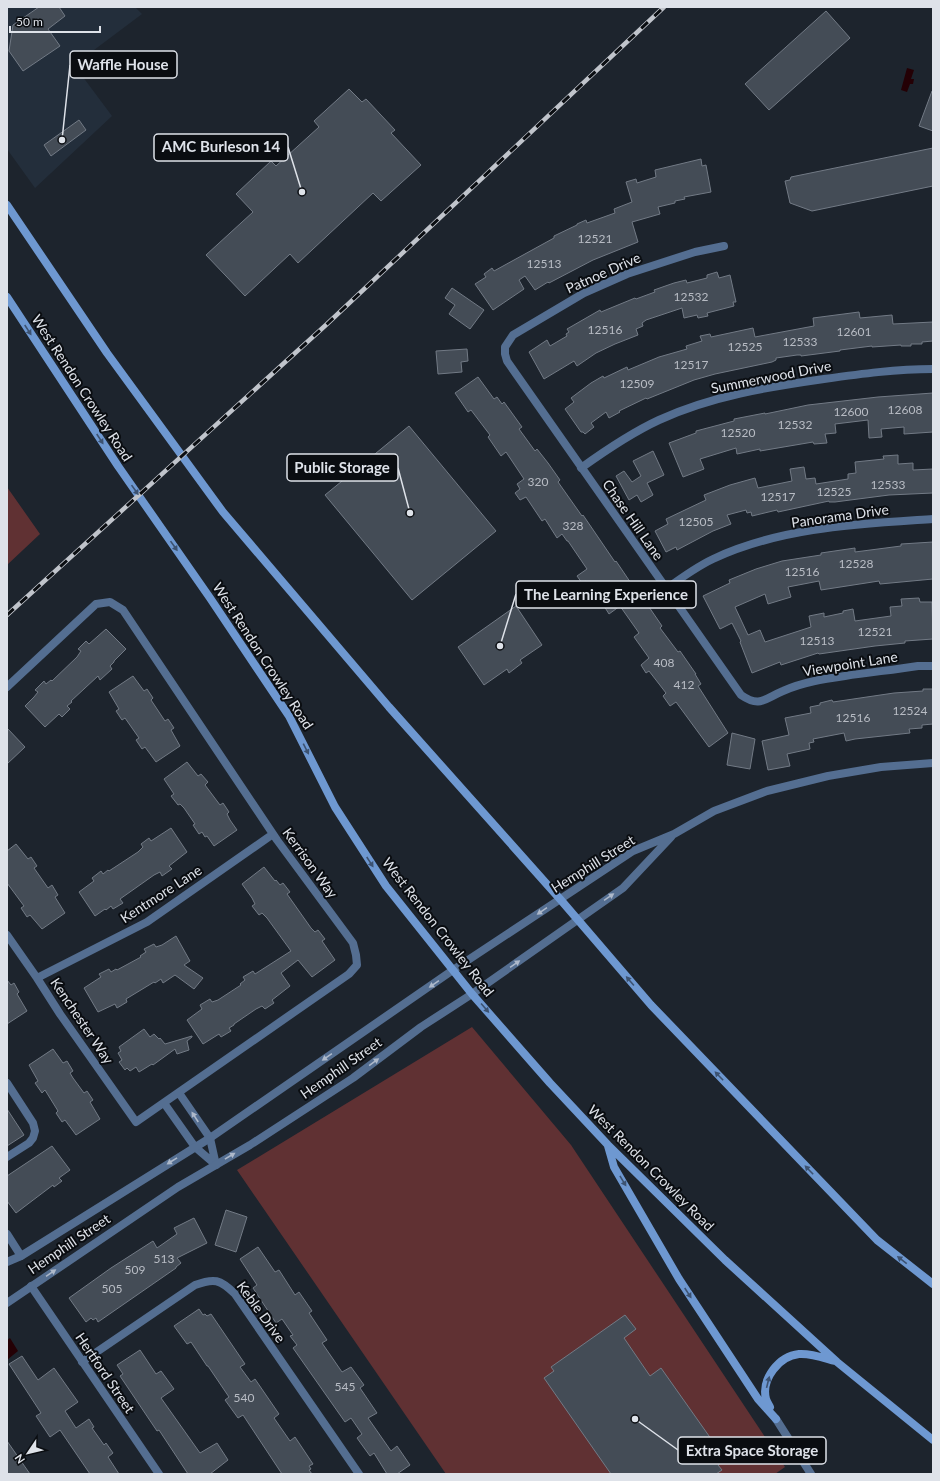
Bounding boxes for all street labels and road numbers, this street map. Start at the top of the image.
street label: Patnoe Drive [563,248,643,297]
street label: West Rendon Crowley Road [29,311,136,464]
street label: Summerwood Drive [709,356,833,397]
street label: Chase Hill Lane [599,476,668,563]
street label: Panorama Drive [790,500,890,531]
street label: West Rendon Crowley Road [210,579,317,732]
street label: Viewpoint Lane [801,648,899,679]
street label: Kerrison Way [279,824,342,902]
street label: Hemphill Street [548,831,638,896]
street label: West Rendon Crowley Road [379,854,498,999]
street label: Kentmore Lane [117,861,205,926]
street label: Kenchester Way [47,974,118,1068]
street label: Hemphill Street [297,1033,385,1102]
street label: West Rendon Crowley Road [585,1101,718,1234]
street label: Hemphill Street [24,1210,113,1277]
street label: Keble Drive [233,1278,289,1346]
street label: Hertford Street [72,1329,139,1416]

